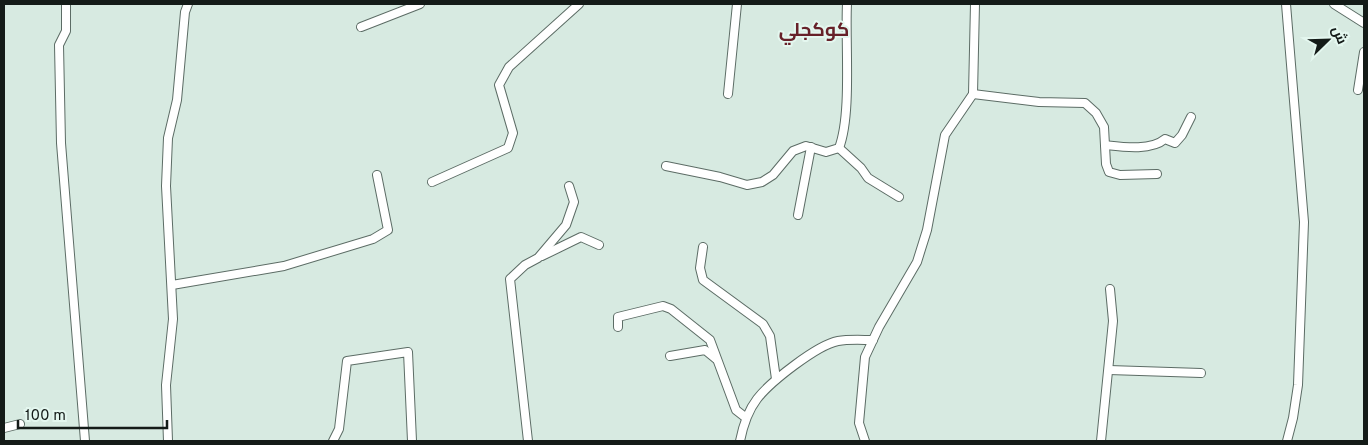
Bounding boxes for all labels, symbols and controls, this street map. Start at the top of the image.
north arrow [1303,15,1353,65]
district label: كوكجلي [779,19,849,45]
text: ش [1327,24,1351,47]
scale bar [18,398,166,430]
text: 100 m [25,407,66,426]

